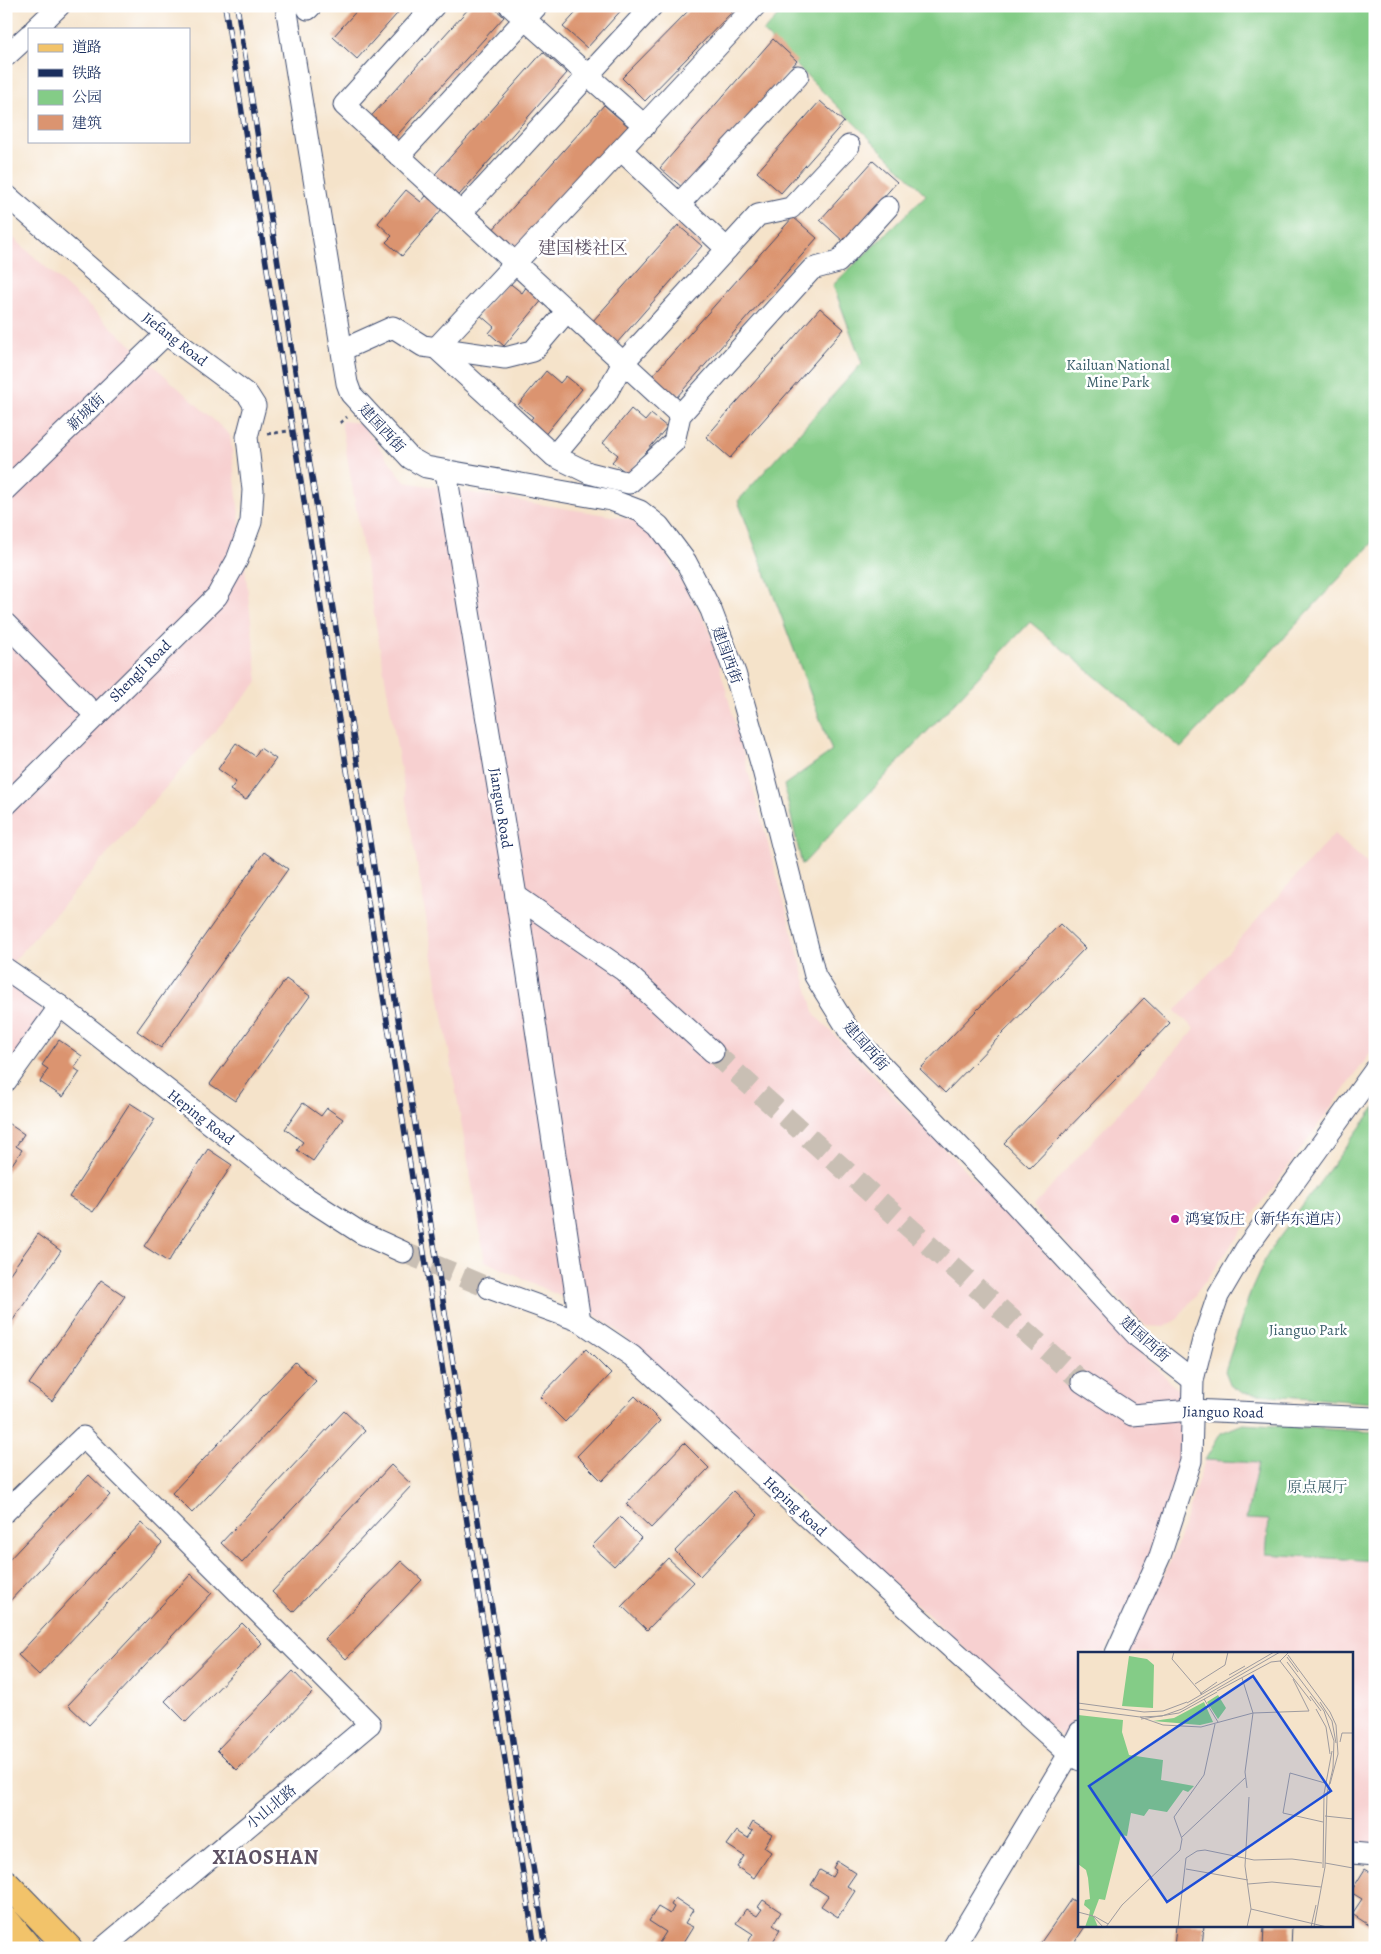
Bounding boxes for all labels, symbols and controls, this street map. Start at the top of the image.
legend [28,28,190,142]
text: 道路 [72,37,102,57]
text: 铁路 [72,63,102,83]
text: 公园 [72,87,102,107]
text: 建筑 [72,113,102,133]
district label: 建国楼社区 [538,236,628,260]
street label: Jiefang Road [138,307,212,371]
park label: Kailuan National Mine Park [1066,355,1170,392]
street label: 新城街 [63,389,109,435]
street label: 建国西街 [354,399,410,457]
street label: 建国西街 [707,623,747,687]
street label: Shengli Road [105,635,176,706]
street label: Jianguo Road [485,766,517,851]
street label: 建国西街 [839,1017,893,1075]
street label: Heping Road [163,1085,239,1150]
place label: 鸿宴饭庄（新华东道店） [1185,1209,1350,1229]
marker: 鸿宴饭庄（新华东道店） [1169,1213,1181,1225]
street label: 建国西街 [1116,1311,1174,1367]
park label: Jianguo Park [1269,1320,1348,1340]
street label: Jianguo Road [1182,1401,1265,1423]
street label: Heping Road [759,1471,832,1541]
park label: 原点展厅 [1287,1477,1347,1497]
inset map [1078,1652,1354,1926]
street label: 小山北路 [242,1780,300,1834]
district label: XIAOSHAN [213,1844,319,1871]

